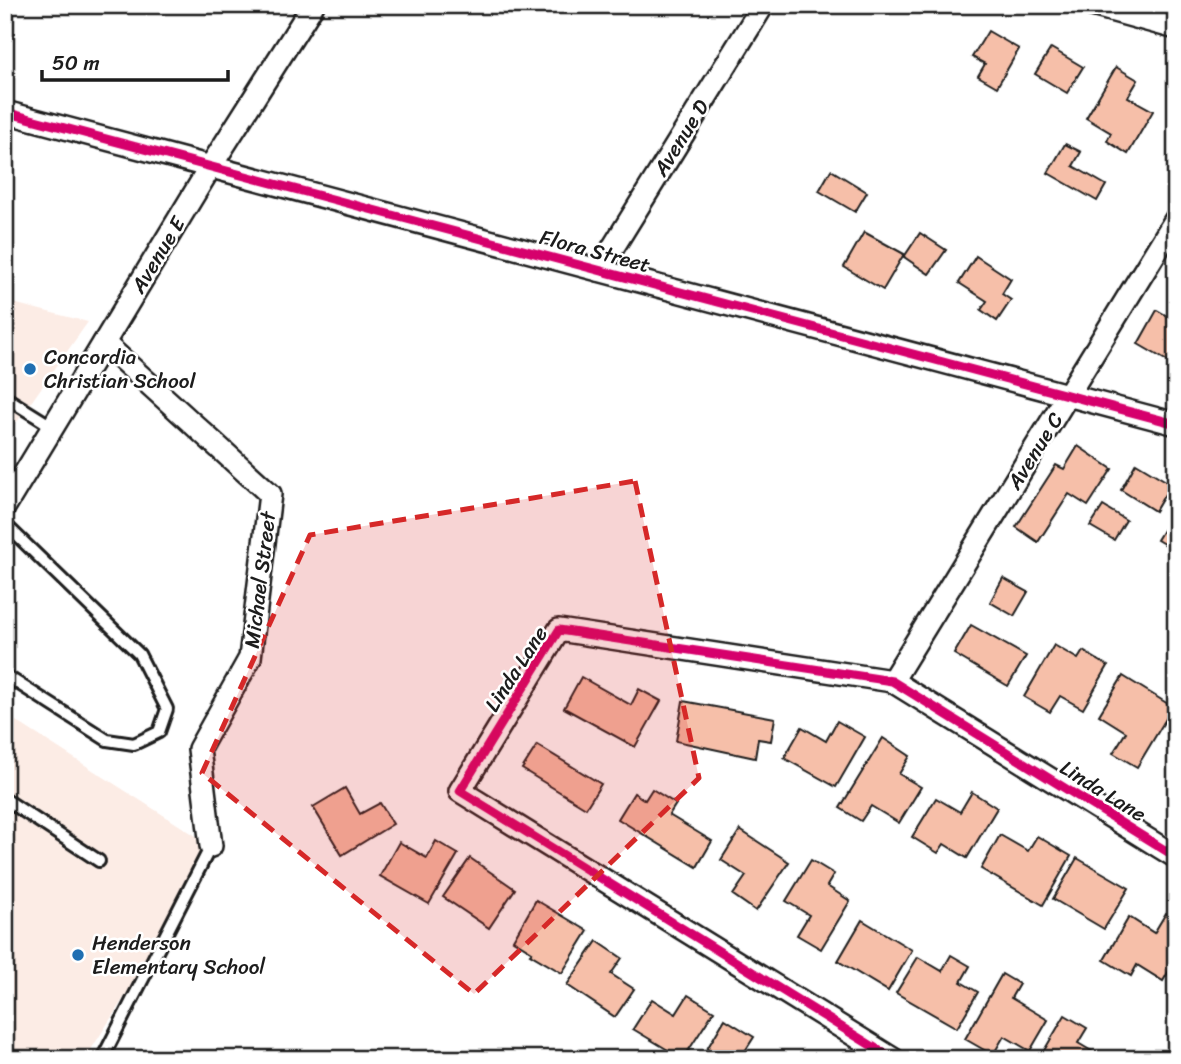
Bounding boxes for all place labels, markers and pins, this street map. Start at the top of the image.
place label: Concordia Christian School [44,338,196,400]
marker: Concordia Christian School [22,361,38,377]
place label: Henderson Elementary School [92,924,266,986]
marker: Henderson Elementary School [70,947,86,963]

